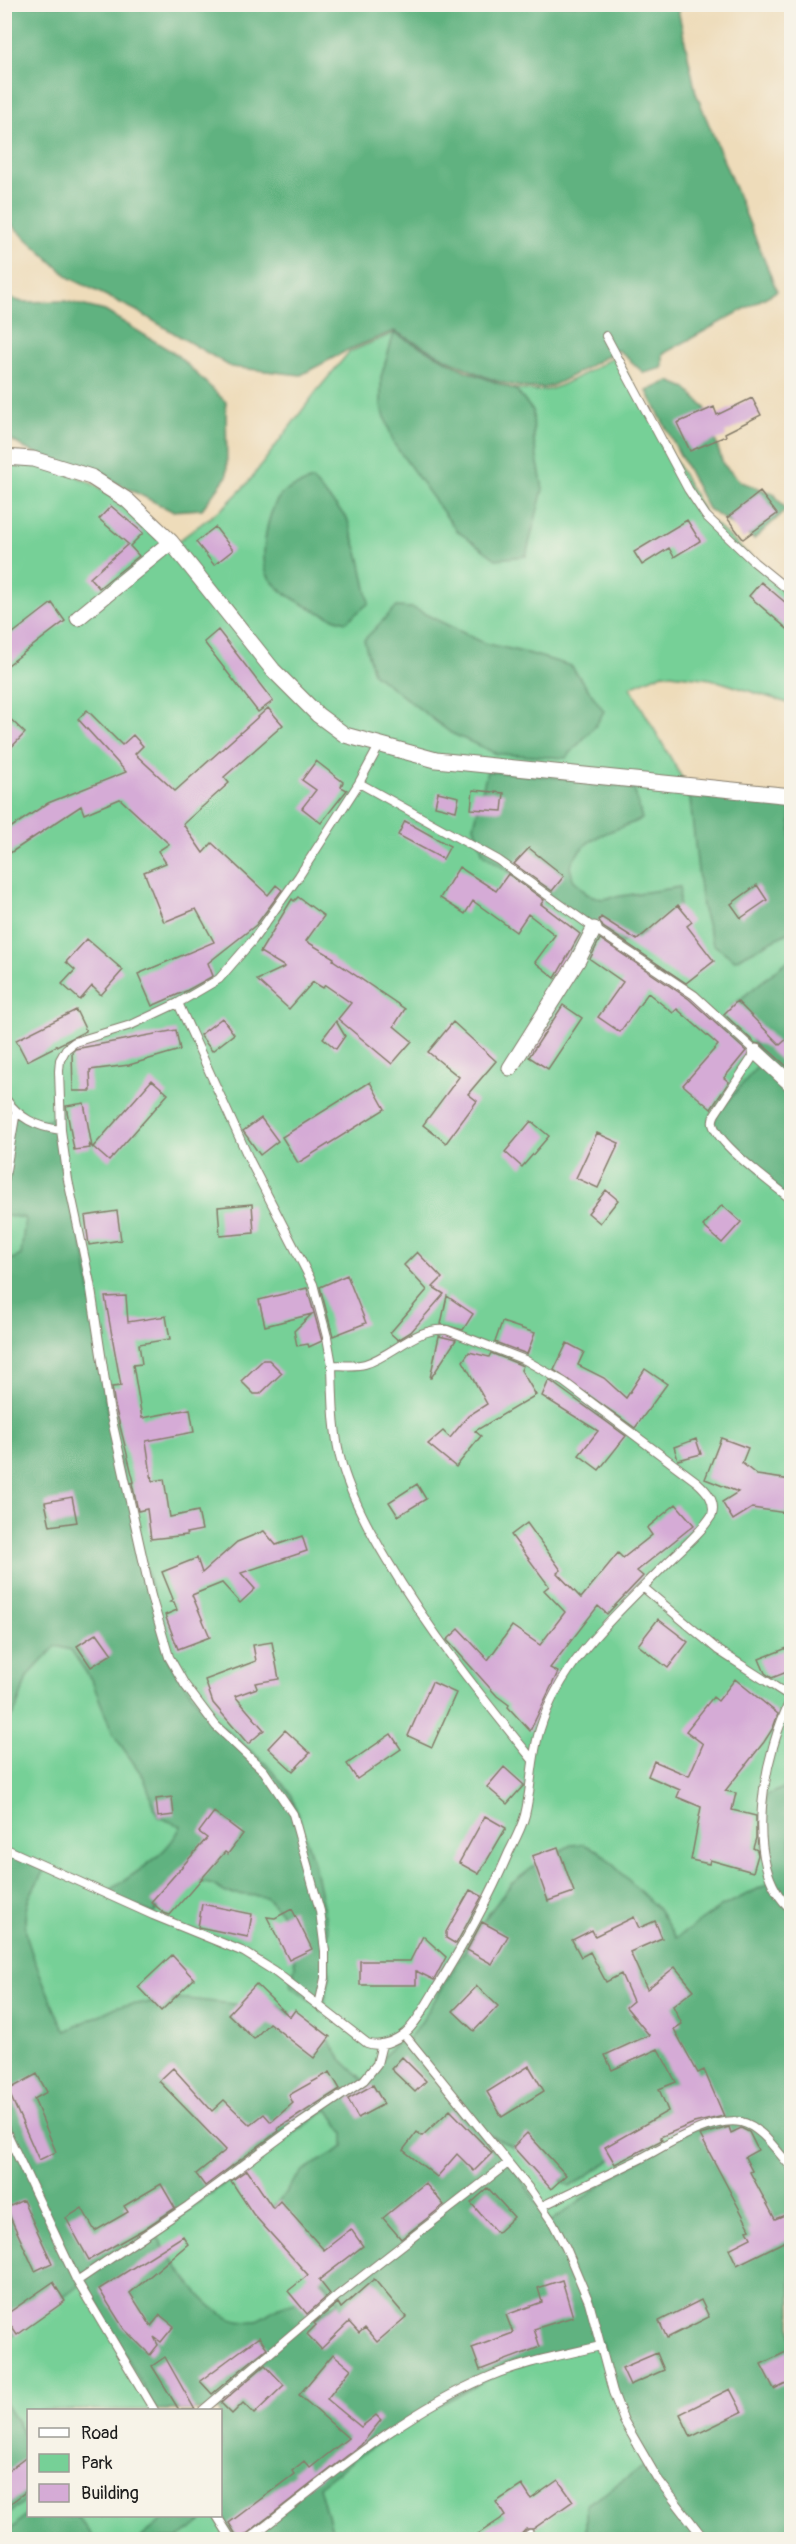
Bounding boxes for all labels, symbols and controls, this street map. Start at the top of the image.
legend [27,2409,222,2517]
text: Road [81,2422,118,2445]
text: Park [81,2452,113,2475]
text: Building [81,2482,139,2505]

